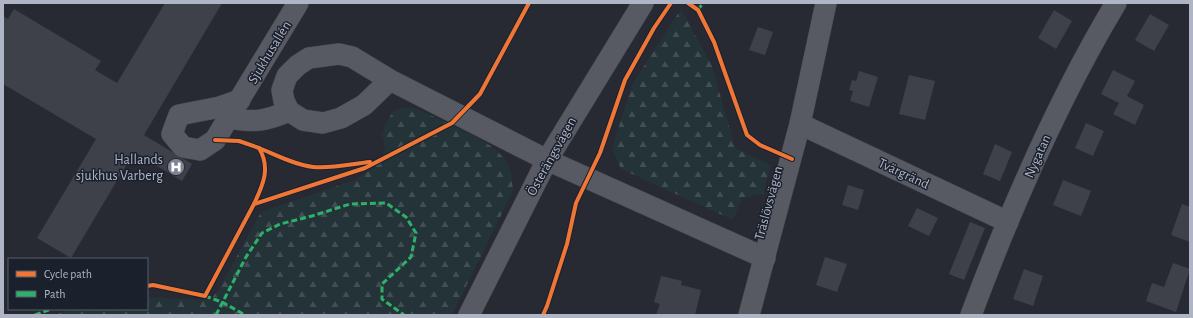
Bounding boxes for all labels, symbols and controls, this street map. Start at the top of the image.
street label: Sjukhusallén [246,19,294,86]
street label: Österängsvägen [522,113,579,198]
street label: Nygatan [1022,133,1054,180]
place label: Hallands sjukhus Varberg [76,153,163,183]
street label: Tvärgränd [876,156,931,192]
hospital icon: Hallands sjukhus Varberg [166,157,186,177]
street label: Träslövsvägen [752,165,786,242]
legend [8,258,148,310]
text: Cycle path [44,268,92,281]
text: Path [44,288,66,300]

